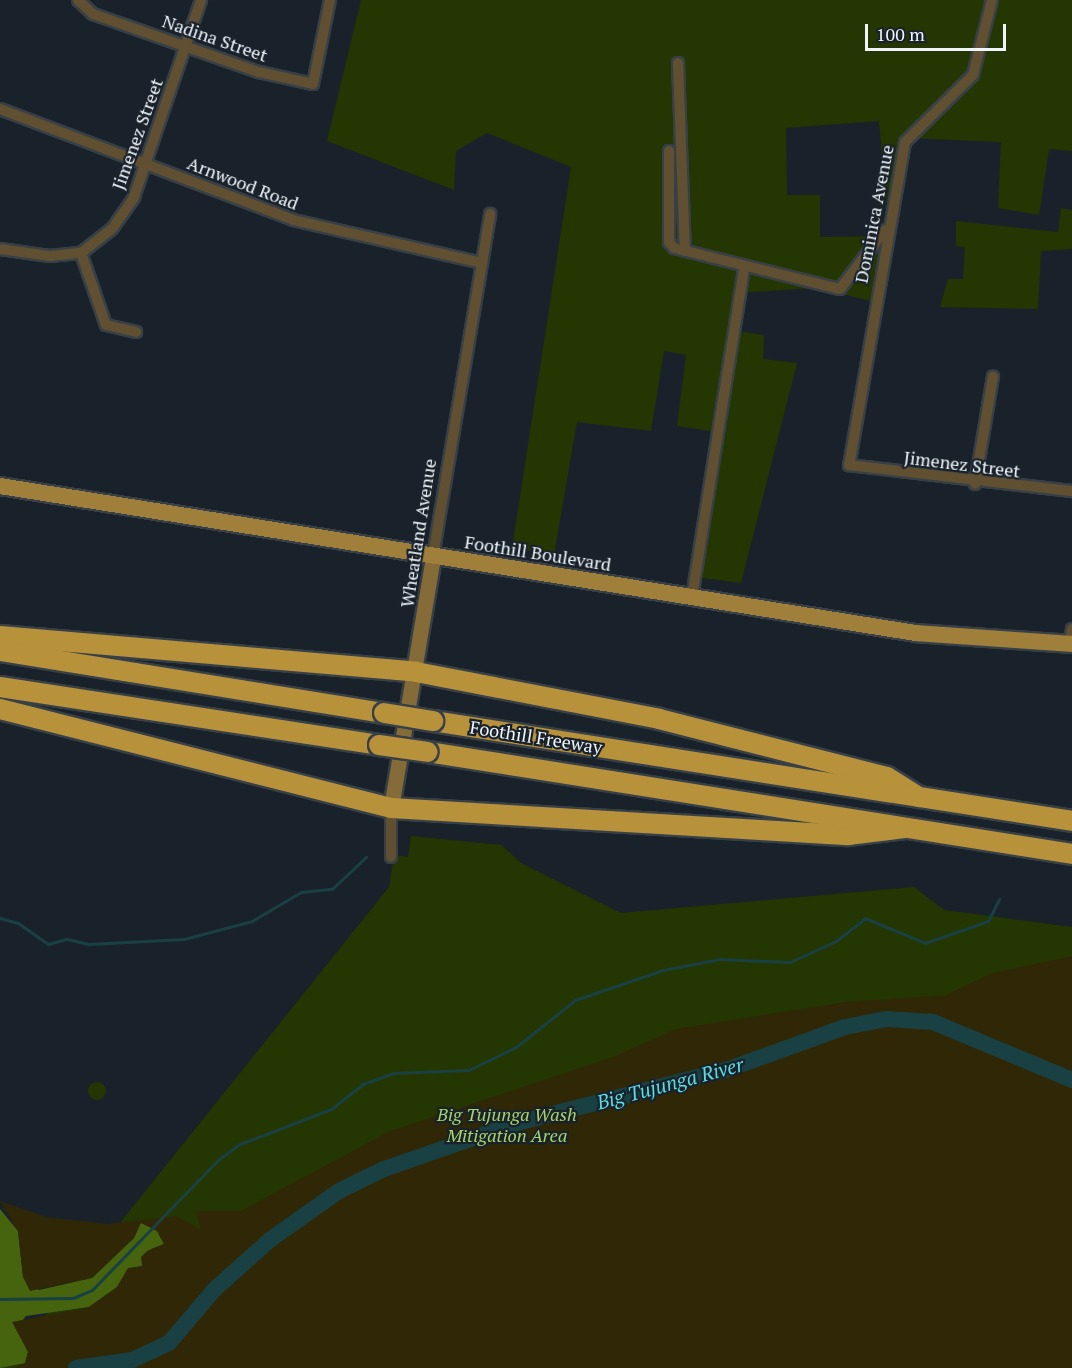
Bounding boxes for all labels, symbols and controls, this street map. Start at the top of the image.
street label: Nadina Street [160,10,270,66]
scale bar [868,12,1009,50]
text: 100 m [876,22,925,46]
street label: Jimenez Street [107,75,167,193]
street label: Dominica Avenue [850,143,898,285]
street label: Arnwood Road [184,152,302,214]
street label: Jimenez Street [903,446,1021,482]
street label: Wheatland Avenue [396,457,440,609]
street label: Foothill Boulevard [463,531,613,575]
street label: Foothill Freeway [468,716,604,758]
water label: Big Tujunga River [594,1052,746,1114]
park label: Big Tujunga Wash Mitigation Area [437,1104,577,1146]

